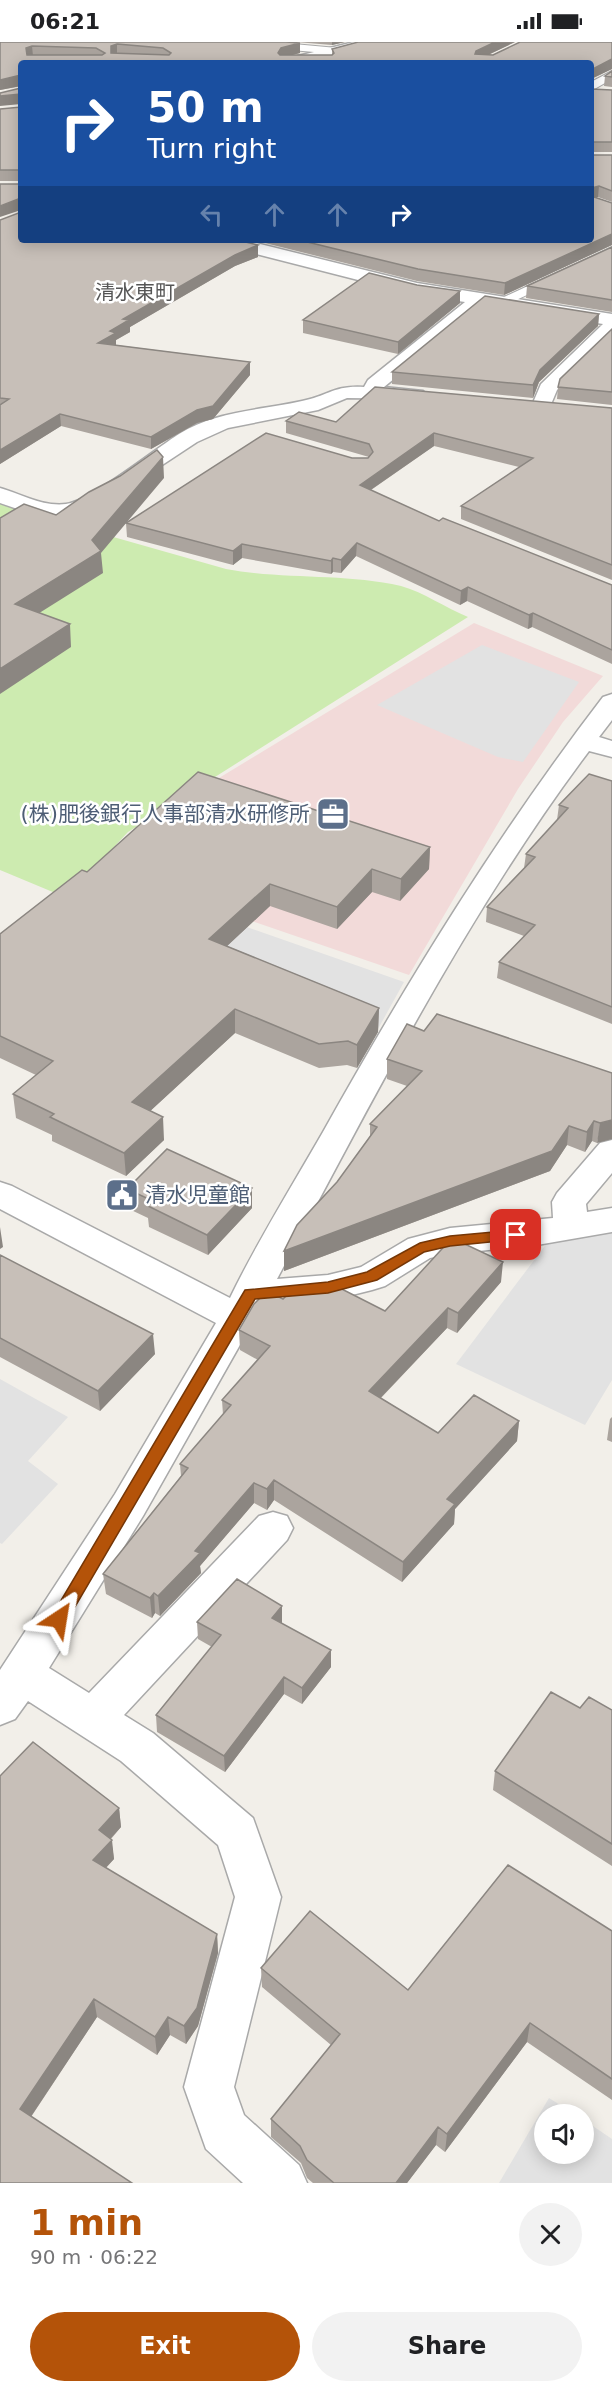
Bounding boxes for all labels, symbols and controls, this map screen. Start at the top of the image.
text: 06:21 [30,9,100,34]
text: 50 m [147,83,264,132]
icon: right [48,84,126,162]
text: Turn right [147,133,276,164]
icon: left [195,198,228,231]
icon: ahead [258,198,291,231]
icon: ahead [321,198,354,231]
icon: right [384,198,417,231]
district label: 清水東町 [95,280,175,304]
office icon: (株)肥後銀行人事部清水研修所 [315,796,351,832]
place label: (株)肥後銀行人事部清水研修所 [21,802,310,826]
public building icon: 清水児童館 [104,1177,140,1213]
place label: 清水児童館 [145,1183,250,1207]
pin [490,1209,541,1260]
icon: arrive [499,1218,532,1251]
position arrow [27,1587,91,1651]
map controls [534,2104,594,2164]
button: sound [534,2104,594,2164]
text: 1 min [30,2202,143,2243]
button: close [519,2203,582,2266]
text: 90 m · 06:22 [30,2245,158,2269]
button: Exit [30,2312,300,2381]
button: Share [312,2312,582,2381]

